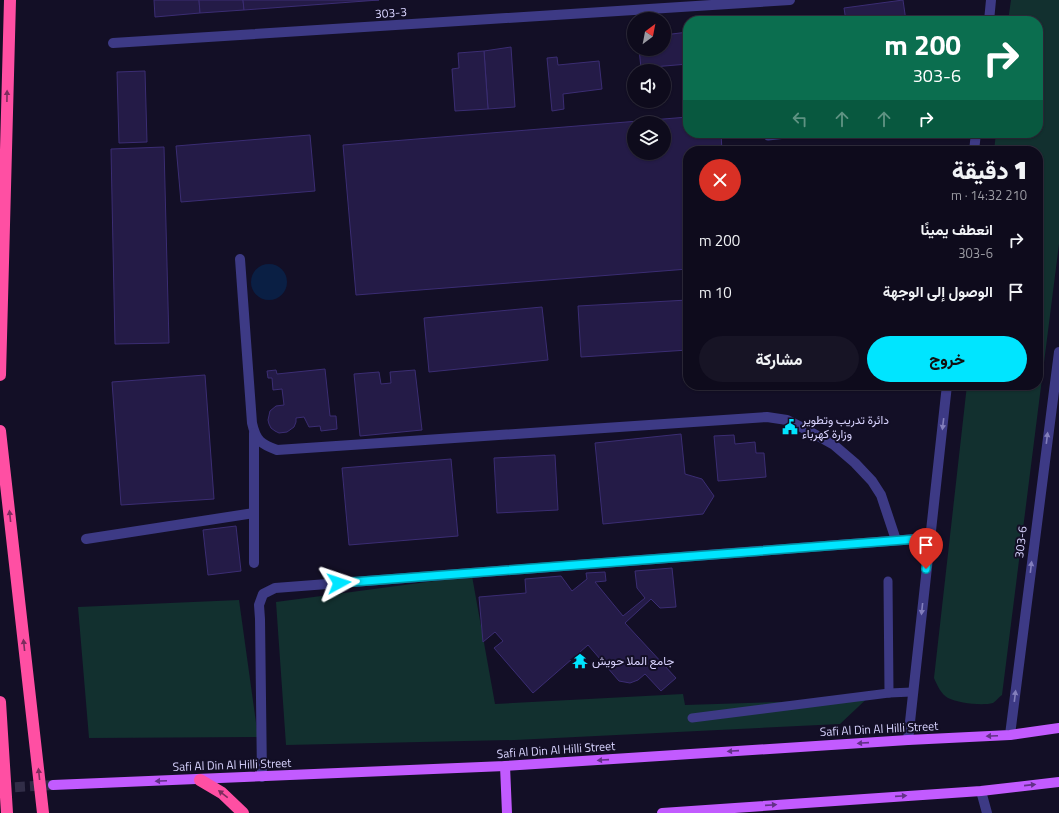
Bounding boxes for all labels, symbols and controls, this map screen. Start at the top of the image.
street label: 303-3 [374,2,408,23]
north arrow [627,12,671,56]
map controls [627,12,671,160]
text: 200 m [884,23,961,66]
icon: right [975,32,1027,84]
text: 303-6 [913,62,961,89]
button: sound [627,64,671,108]
one-way arrow [4,89,10,102]
icon: left [789,108,811,130]
icon: ahead [831,108,853,130]
icon: ahead [873,108,895,130]
icon: right [915,108,937,130]
button: layers [627,116,671,160]
text: 1 دقيقة [952,152,1027,188]
button: close [699,159,741,201]
text: 210 m · 14:32 [951,185,1027,205]
text: انعطف يمينًا [921,218,993,241]
text: 200 m [699,229,740,252]
icon: right [1005,229,1027,251]
text: 303-6 [958,243,993,263]
text: الوصول إلى الوجهة [883,280,993,303]
text: 10 m [699,281,732,304]
icon: arrive [1005,281,1027,303]
button: مشاركة [699,336,859,382]
button: خروج [867,336,1027,382]
place label: دائرة تدريب وتطوير وزارة كهرباء [801,410,889,443]
public building icon: دائرة تدريب وتطوير وزارة كهرباء [781,418,799,436]
one-way arrow [939,418,946,430]
one-way arrow [1044,432,1051,445]
one-way arrow [6,510,13,522]
street label: 303-6 [1009,525,1032,559]
pin [909,528,943,569]
icon: arrive [915,534,937,556]
one-way arrow [1028,561,1034,574]
position arrow [318,562,360,604]
one-way arrow [918,603,925,615]
one-way arrow [21,639,28,651]
place label: جامع الملا حويش [592,651,674,670]
temple icon: جامع الملا حويش [571,652,589,670]
one-way arrow [1012,690,1018,702]
street label: Safi Al Din Al Hilli Street [819,716,940,741]
one-way arrow [985,733,998,739]
street label: Safi Al Din Al Hilli Street [496,736,617,763]
one-way arrow [857,739,869,746]
one-way arrow [727,748,739,755]
street label: Safi Al Din Al Hilli Street [172,753,292,776]
one-way arrow [597,756,609,763]
one-way arrow [36,768,42,780]
one-way arrow [154,778,167,784]
one-way arrow [1024,782,1036,788]
one-way arrow [217,790,228,799]
one-way arrow [895,793,907,800]
one-way arrow [765,802,777,809]

